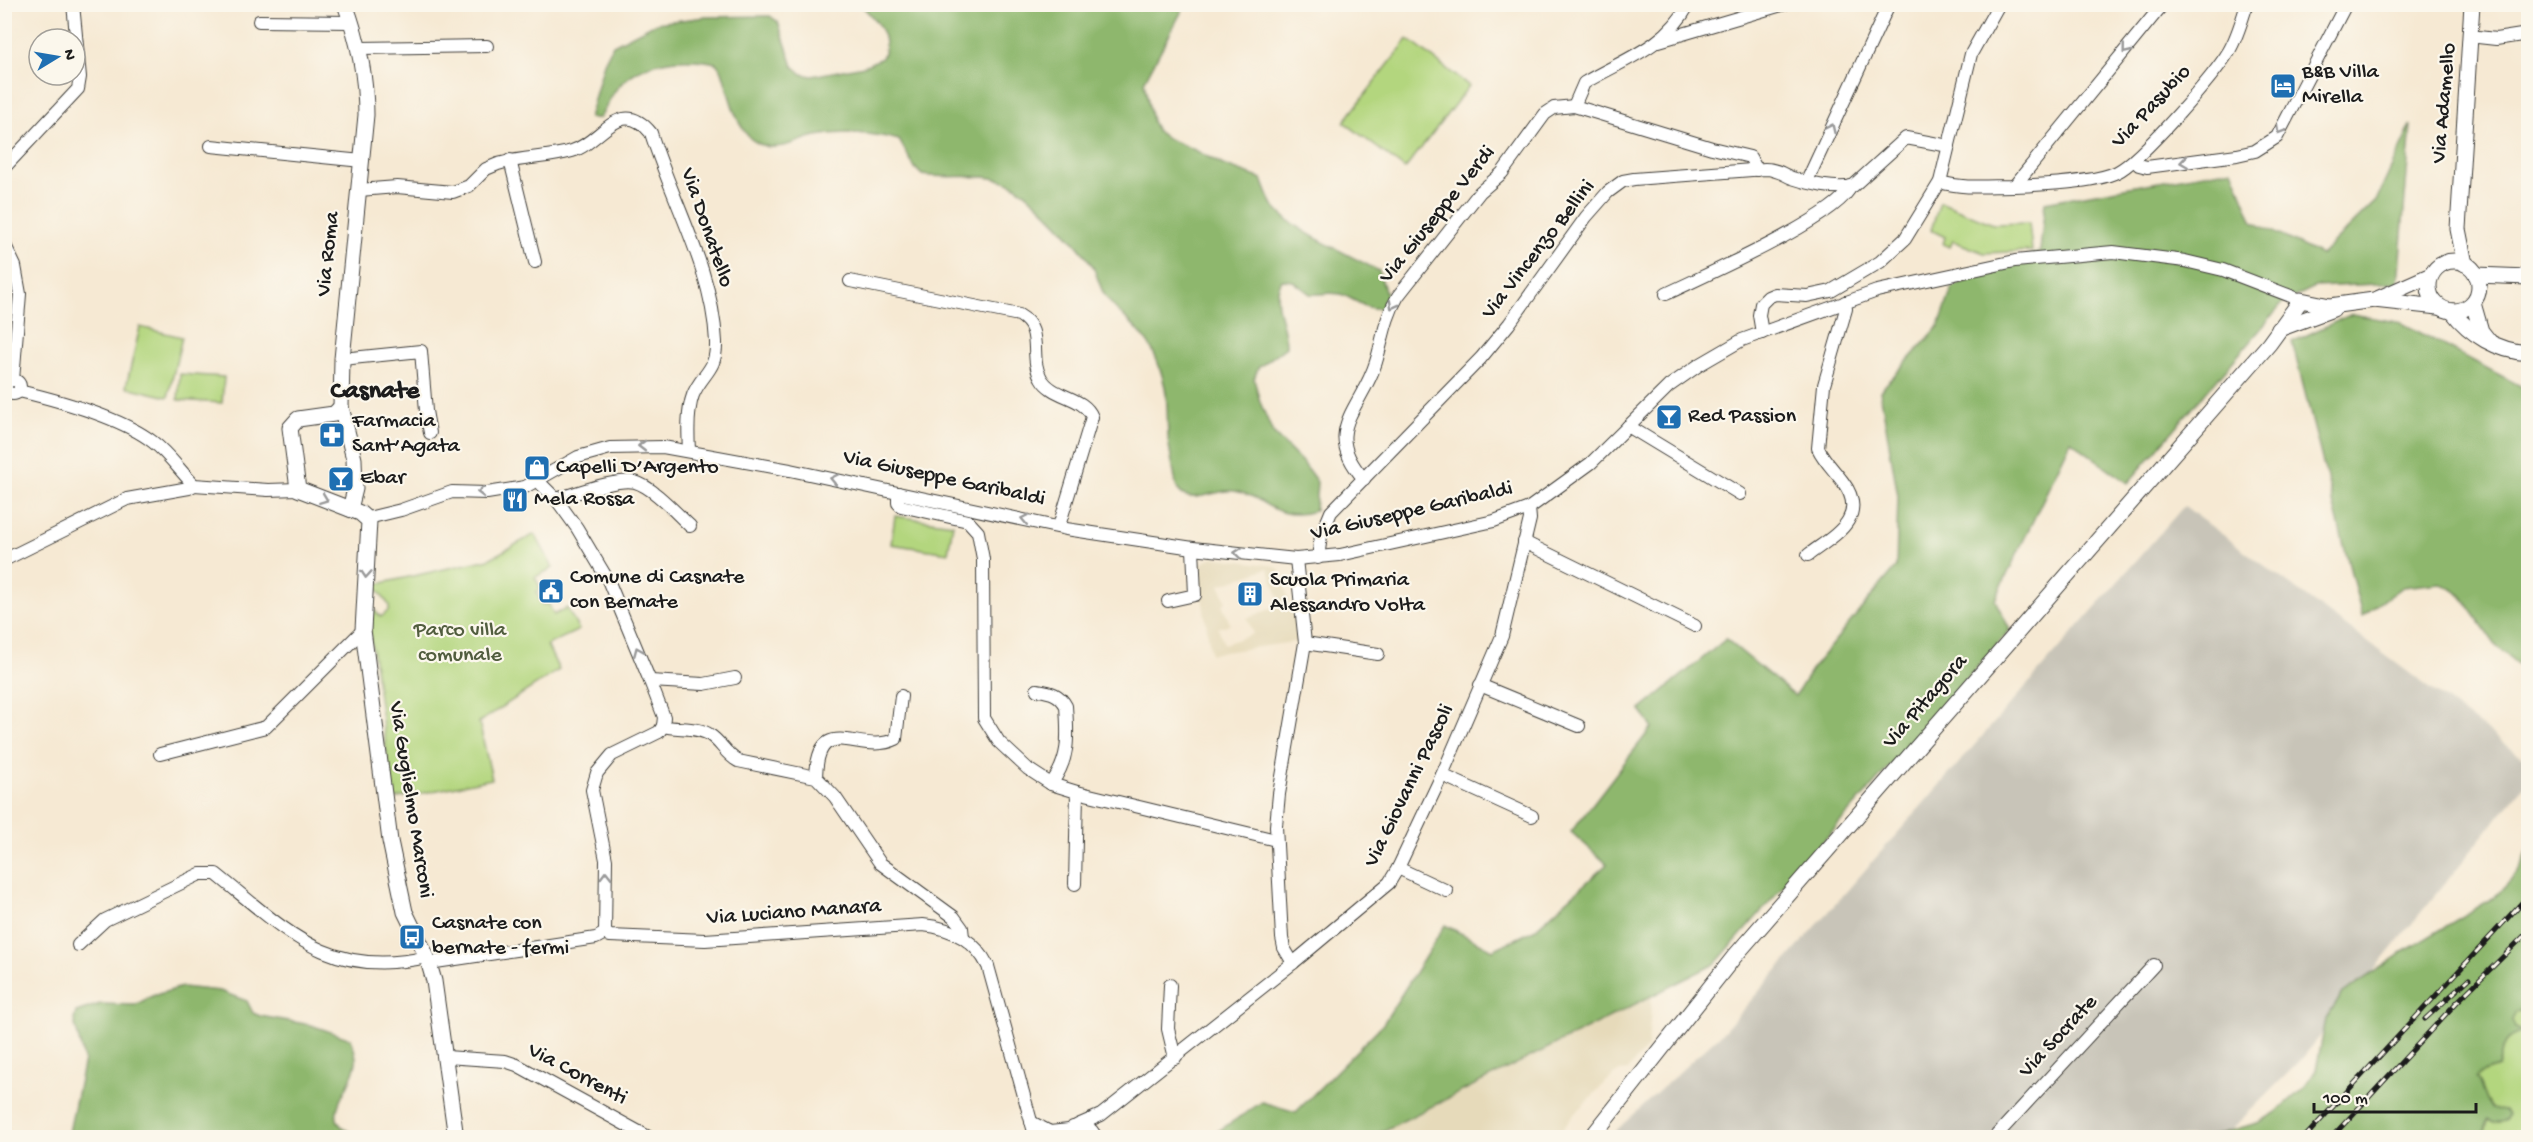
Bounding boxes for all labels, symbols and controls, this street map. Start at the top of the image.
north arrow [27,27,87,87]
street label: Via Adamello [2427,42,2463,165]
one-way arrow [2123,43,2134,54]
text: N [58,48,79,62]
street label: Via Pasubio [2106,60,2197,155]
place label: B&B Villa Mirella [2301,60,2380,111]
hotel icon: B&B Villa Mirella [2268,71,2298,101]
one-way arrow [1824,124,1836,135]
one-way arrow [2276,124,2287,135]
street label: Via Giuseppe Verdi [1374,141,1502,290]
one-way arrow [2180,156,2189,168]
street label: Via Donatello [673,164,739,291]
street label: Via Vincenzo Bellini [1476,175,1602,326]
street label: Via Roma [312,209,346,299]
one-way arrow [1389,299,1400,309]
district label: Casnate [331,377,421,408]
bar icon: Red Passion [1654,402,1684,432]
place label: Red Passion [1688,404,1797,430]
place label: Farmacia Sant’Agata [351,409,460,460]
pharmacy icon: Farmacia Sant’Agata [317,420,347,450]
one-way arrow [637,440,646,452]
street label: Via Giuseppe Garibaldi [840,445,1047,513]
shop icon: Capelli D’Argento [522,453,552,483]
place label: Capelli D’Argento [556,455,719,481]
bar icon: Ebar [326,464,356,494]
place label: Ebar [360,466,408,492]
one-way arrow [829,473,839,486]
street label: Via Giuseppe Garibaldi [1308,476,1515,548]
restaurant icon: Mela Rossa [500,485,530,515]
one-way arrow [476,486,485,499]
place label: Mela Rossa [534,487,635,513]
one-way arrow [318,492,329,504]
one-way arrow [1020,513,1030,526]
one-way arrow [1233,547,1242,560]
place label: Comune di Casnate con Bernate [570,565,745,616]
place label: Scuola Primaria Alessandro Volta [1270,568,1426,619]
one-way arrow [360,569,373,578]
public building icon: Comune di Casnate con Bernate [536,576,566,606]
building icon: Scuola Primaria Alessandro Volta [1235,579,1265,609]
park label: Parco villa comunale [413,618,507,669]
one-way arrow [633,646,645,657]
street label: Via Pitagora [1877,649,1975,755]
street label: Via Guglielmo Marconi [381,699,438,900]
street label: Via Giovanni Pascoli [1359,700,1461,873]
one-way arrow [600,870,612,879]
street label: Via Luciano Manara [705,894,883,932]
place label: Casnate con bernate - fermi [432,911,569,962]
bus stop icon: Casnate con bernate - fermi [397,922,427,952]
street label: Via Socrate [2013,990,2104,1085]
street label: Via Correnti [522,1037,631,1112]
scale bar [2314,1076,2476,1114]
text: 100 m [2322,1089,2368,1110]

